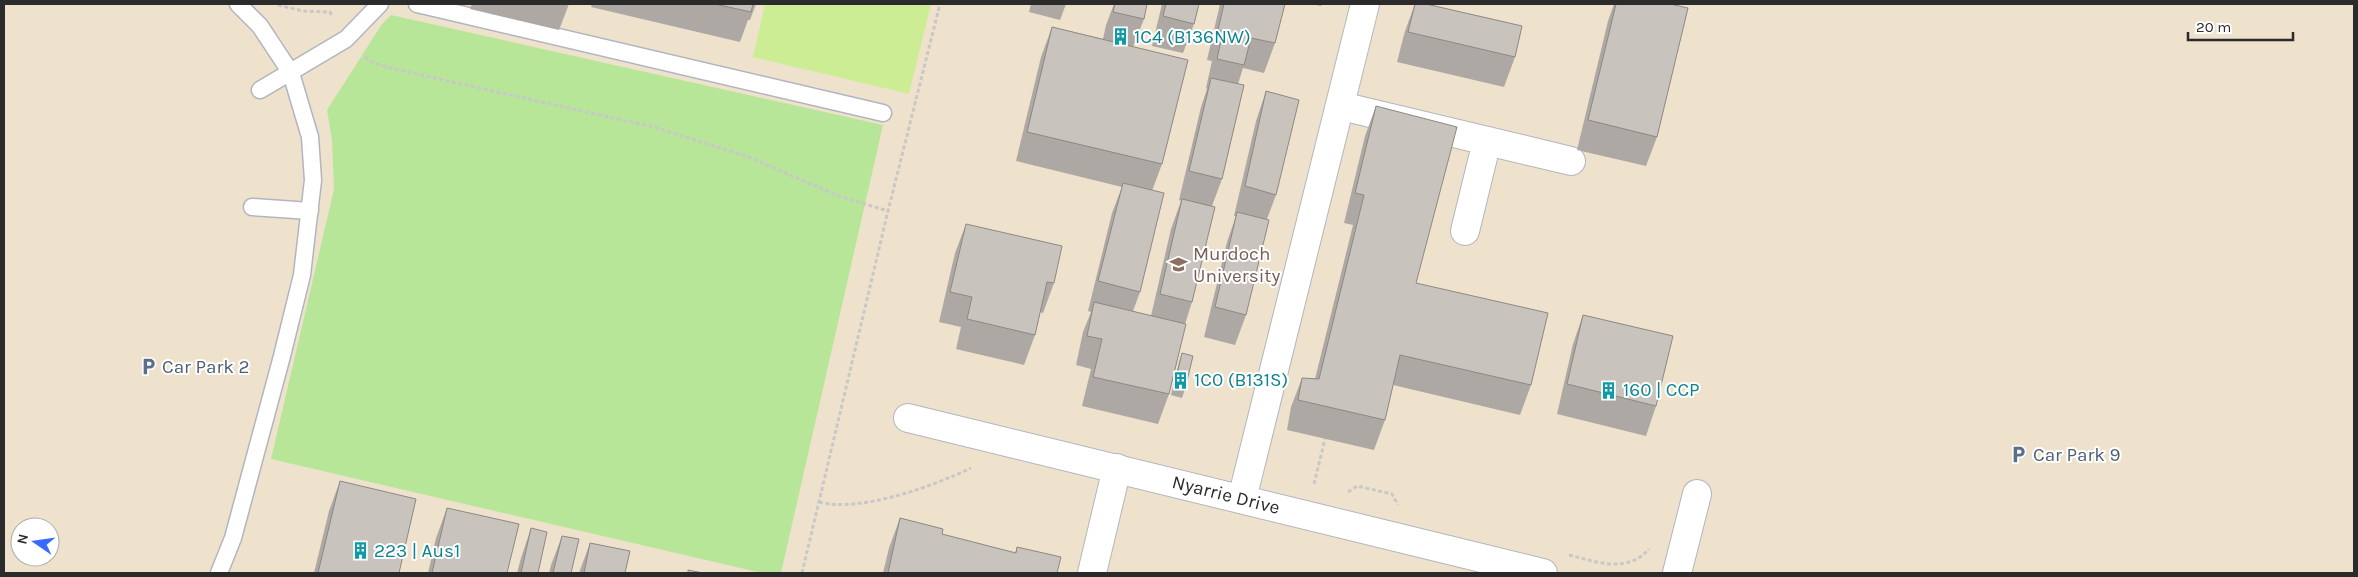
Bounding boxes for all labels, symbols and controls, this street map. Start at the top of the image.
scale bar [2188,10,2293,42]
text: 20 m [2196,18,2231,36]
place label: 1C4 (B136NW) [1134,26,1251,48]
building icon: 1C4 (B136NW) [1110,27,1130,47]
place label: Murdoch University [1193,243,1280,287]
school or university icon: Murdoch University [1169,255,1189,275]
place label: Car Park 2 [162,356,250,378]
parking icon: Car Park 2 [138,357,158,377]
place label: 1C0 (B131S) [1194,369,1288,391]
building icon: 1C0 (B131S) [1170,370,1190,390]
place label: 160 | CCP [1623,379,1700,401]
building icon: 160 | CCP [1599,380,1619,400]
place label: Car Park 9 [2033,444,2121,466]
parking icon: Car Park 9 [2009,445,2029,465]
street label: Nyarrie Drive [1170,471,1282,519]
north arrow [10,517,60,567]
text: N [13,532,32,546]
place label: 223 | Aus1 [374,540,460,562]
building icon: 223 | Aus1 [350,541,370,561]

